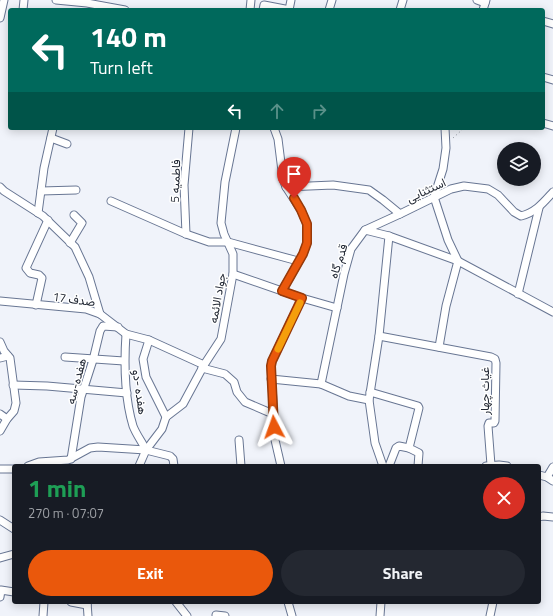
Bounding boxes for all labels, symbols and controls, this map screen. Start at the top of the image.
text: 140 m [90,15,167,58]
icon: left [24,24,76,76]
text: Turn left [90,54,153,81]
icon: left [224,100,246,122]
icon: ahead [266,100,288,122]
icon: right [308,100,330,122]
map controls [497,142,541,186]
button: layers [497,142,541,186]
pin [277,157,311,198]
street label: فاطمیه 5 [165,159,185,203]
icon: arrive [283,163,305,185]
street label: استثنایی [403,173,449,207]
street label: قدم گاه [323,241,353,281]
street label: جواد الائمه [203,271,231,325]
street label: صدف 17 [51,287,97,311]
street label: هفده-سه [61,356,91,406]
street label: غیاث چهار [475,367,494,416]
street label: هفده -دو [127,368,153,416]
position arrow [253,406,295,448]
text: 1 min [28,470,86,506]
button: close [483,477,525,519]
text: 270 m · 07:07 [28,503,104,523]
button: Exit [28,550,273,596]
button: Share [281,550,525,596]

